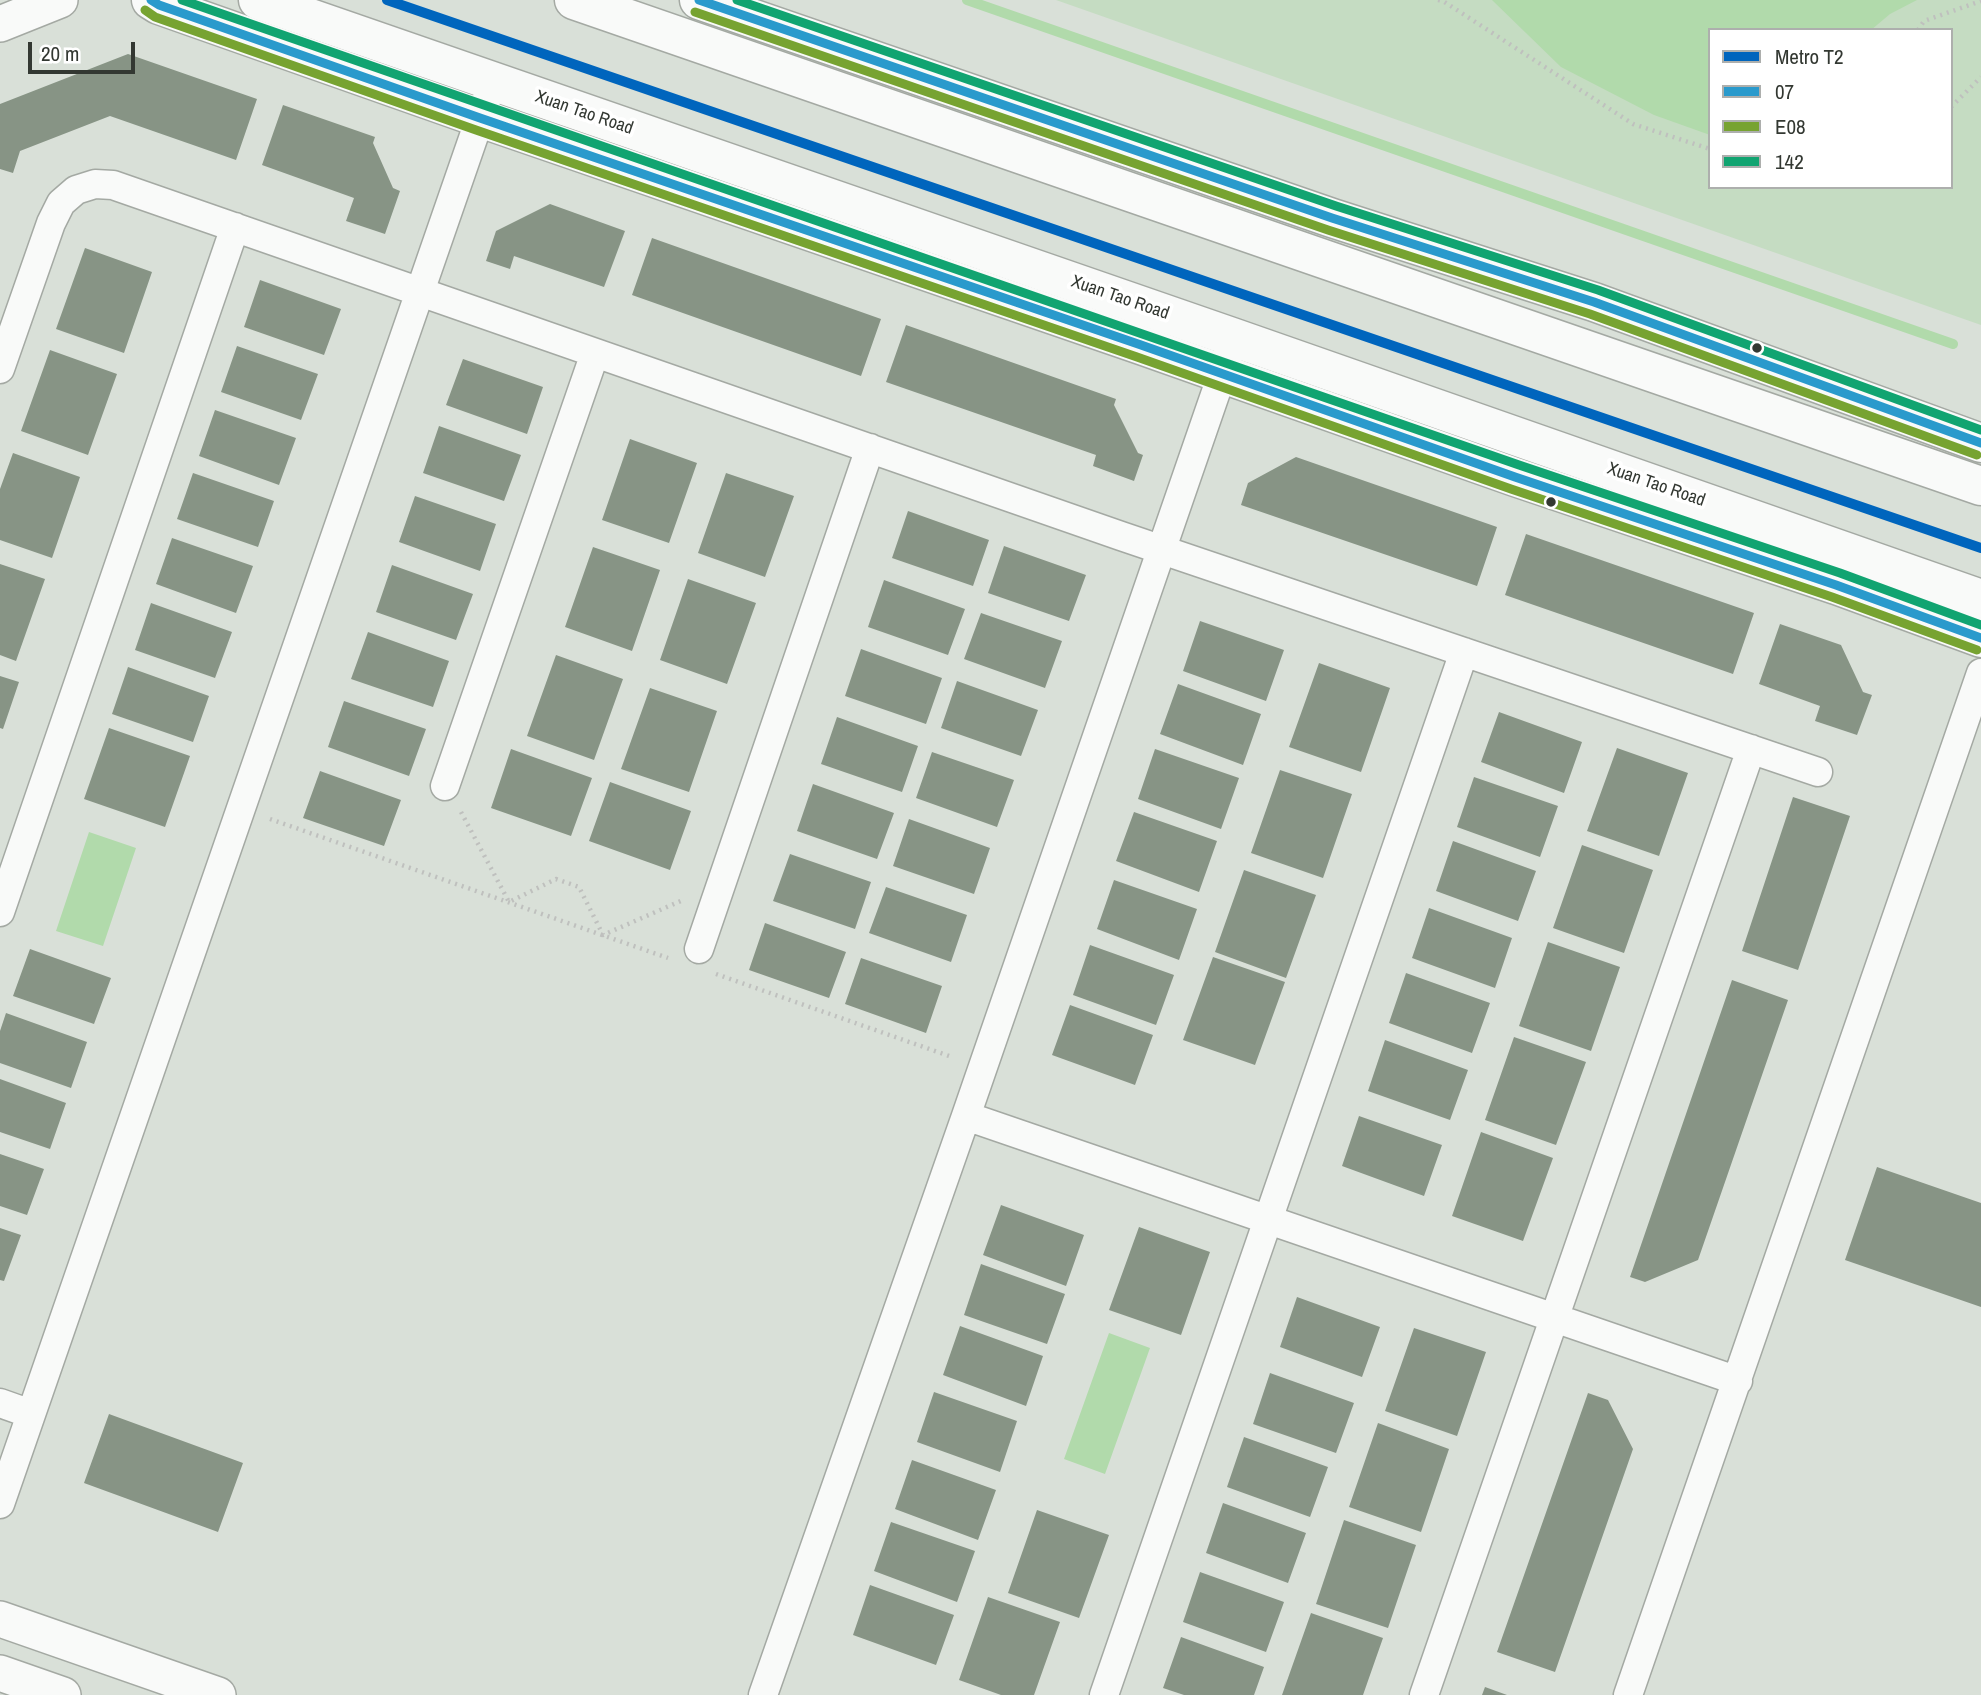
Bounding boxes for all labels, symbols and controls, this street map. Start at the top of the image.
scale bar [32,28,138,72]
legend [1708,28,1953,189]
text: 20 m [41,39,79,68]
text: Metro T2 [1775,42,1844,71]
text: 07 [1775,77,1794,106]
street label: Xuan Tao Road [532,86,636,140]
text: E08 [1775,112,1806,141]
text: 142 [1775,147,1804,176]
street label: Xuan Tao Road [1068,271,1172,325]
unlabelled marker [1750,341,1764,355]
street label: Xuan Tao Road [1604,458,1708,512]
unlabelled marker [1544,495,1558,509]

